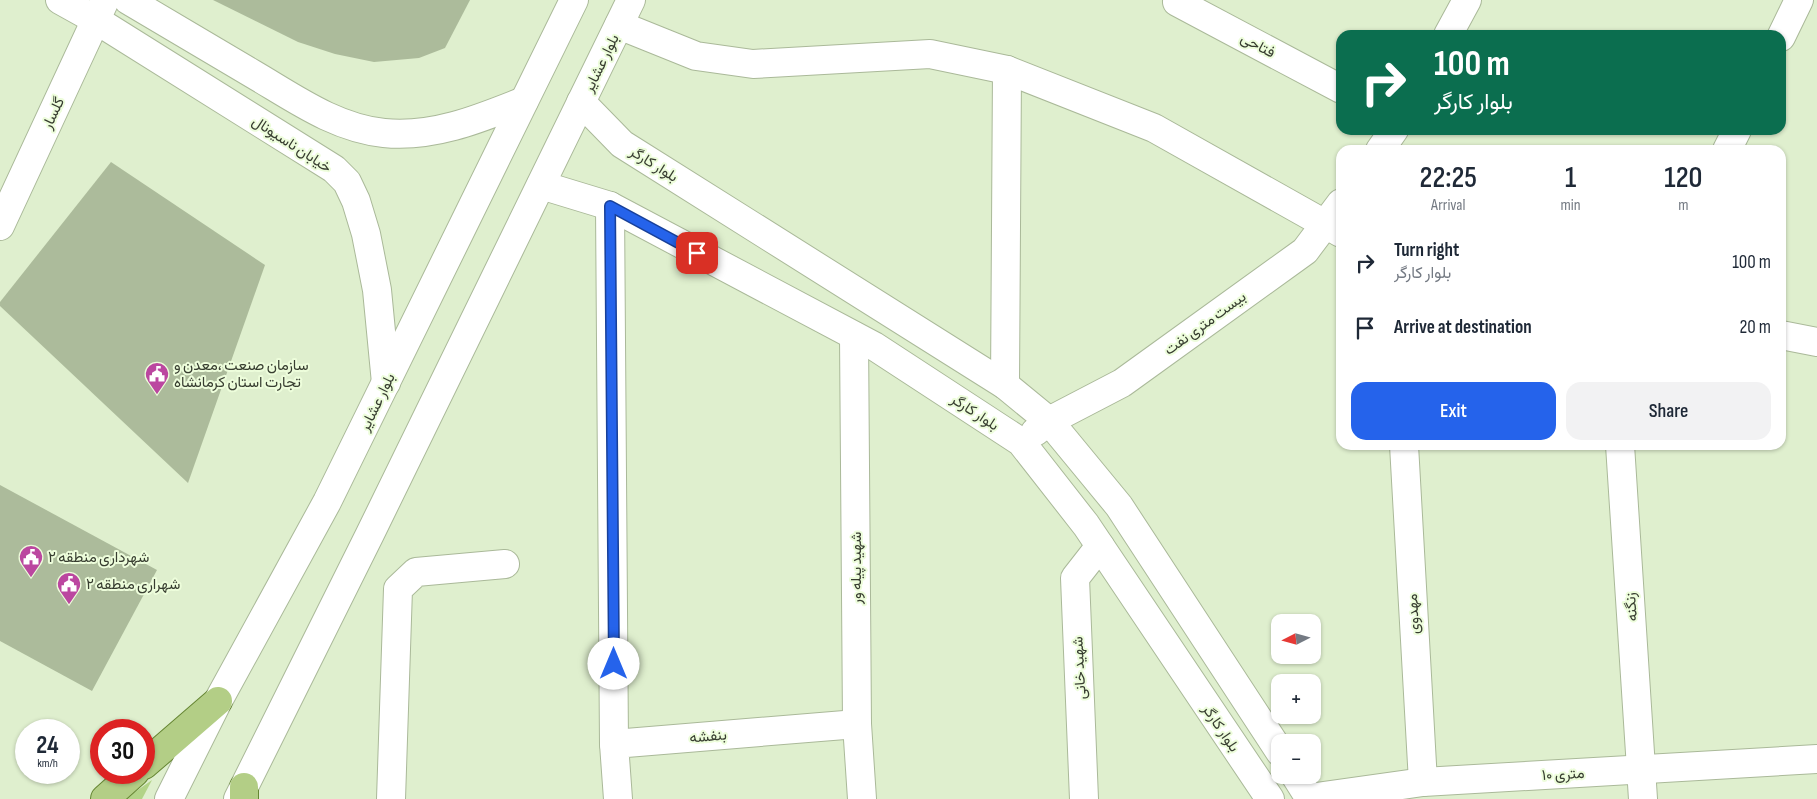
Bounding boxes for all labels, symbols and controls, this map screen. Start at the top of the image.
street label: فتاحی [1237,29,1278,62]
street label: بلوار عشایر [579,31,624,96]
text: 100 m [1434,43,1510,86]
icon: right [1351,50,1416,115]
text: بلوار کارگر [1434,89,1513,116]
street label: گلسار [37,94,69,133]
street label: خیابان ناسیونال [248,112,335,177]
street label: بلوار کارگر [625,142,682,187]
text: 22:25 [1420,160,1477,196]
text: 1 [1565,160,1576,196]
text: 120 [1664,160,1702,196]
text: Arrival [1431,196,1465,215]
text: min [1561,196,1581,215]
text: m [1678,196,1688,215]
pin [676,232,718,274]
icon: arrive [683,239,711,267]
text: Turn right [1394,239,1459,262]
icon: right [1351,249,1379,277]
text: 100 m [1732,251,1771,274]
text: بلوار کارگر [1394,264,1451,283]
street label: بیست متری نفت [1161,287,1250,360]
icon: arrive [1351,314,1379,342]
text: Arrive at destination [1394,316,1532,339]
text: 20 m [1739,316,1771,339]
place label: سازمان صنعت ،معدن و تجارت استان کرمانشاه [174,356,309,392]
public building icon: سازمان صنعت ،معدن و تجارت استان کرمانشاه [144,361,170,395]
street label: بلوار عشایر [355,370,400,435]
button: Exit [1351,382,1556,440]
button: Share [1566,382,1771,440]
street label: بلوار کارگر [946,389,1002,435]
street label: شهید پیله ور [847,532,866,605]
public building icon: شهرداری منطقه ۲ [18,544,44,578]
place label: شهرداری منطقه ۲ [48,548,150,567]
public building icon: شهراری منطقه ۲ [56,571,82,605]
place label: شهراری منطقه ۲ [86,575,180,594]
street label: زنگنه [1621,592,1642,622]
street label: مهدوی [1403,593,1424,635]
north arrow [1271,614,1321,664]
map controls [1271,614,1321,784]
street label: شهید خانی [1068,636,1091,700]
position arrow [587,637,639,689]
button: + [1271,674,1321,724]
street label: بلوار کارگر [1197,700,1243,756]
speed limit sign: 30 [90,719,155,784]
street label: بنفشه [689,725,727,748]
text: 24 [36,730,59,761]
button: − [1271,734,1321,784]
text: km/h [37,756,58,771]
street label: ۱۰ متری [1541,764,1585,785]

